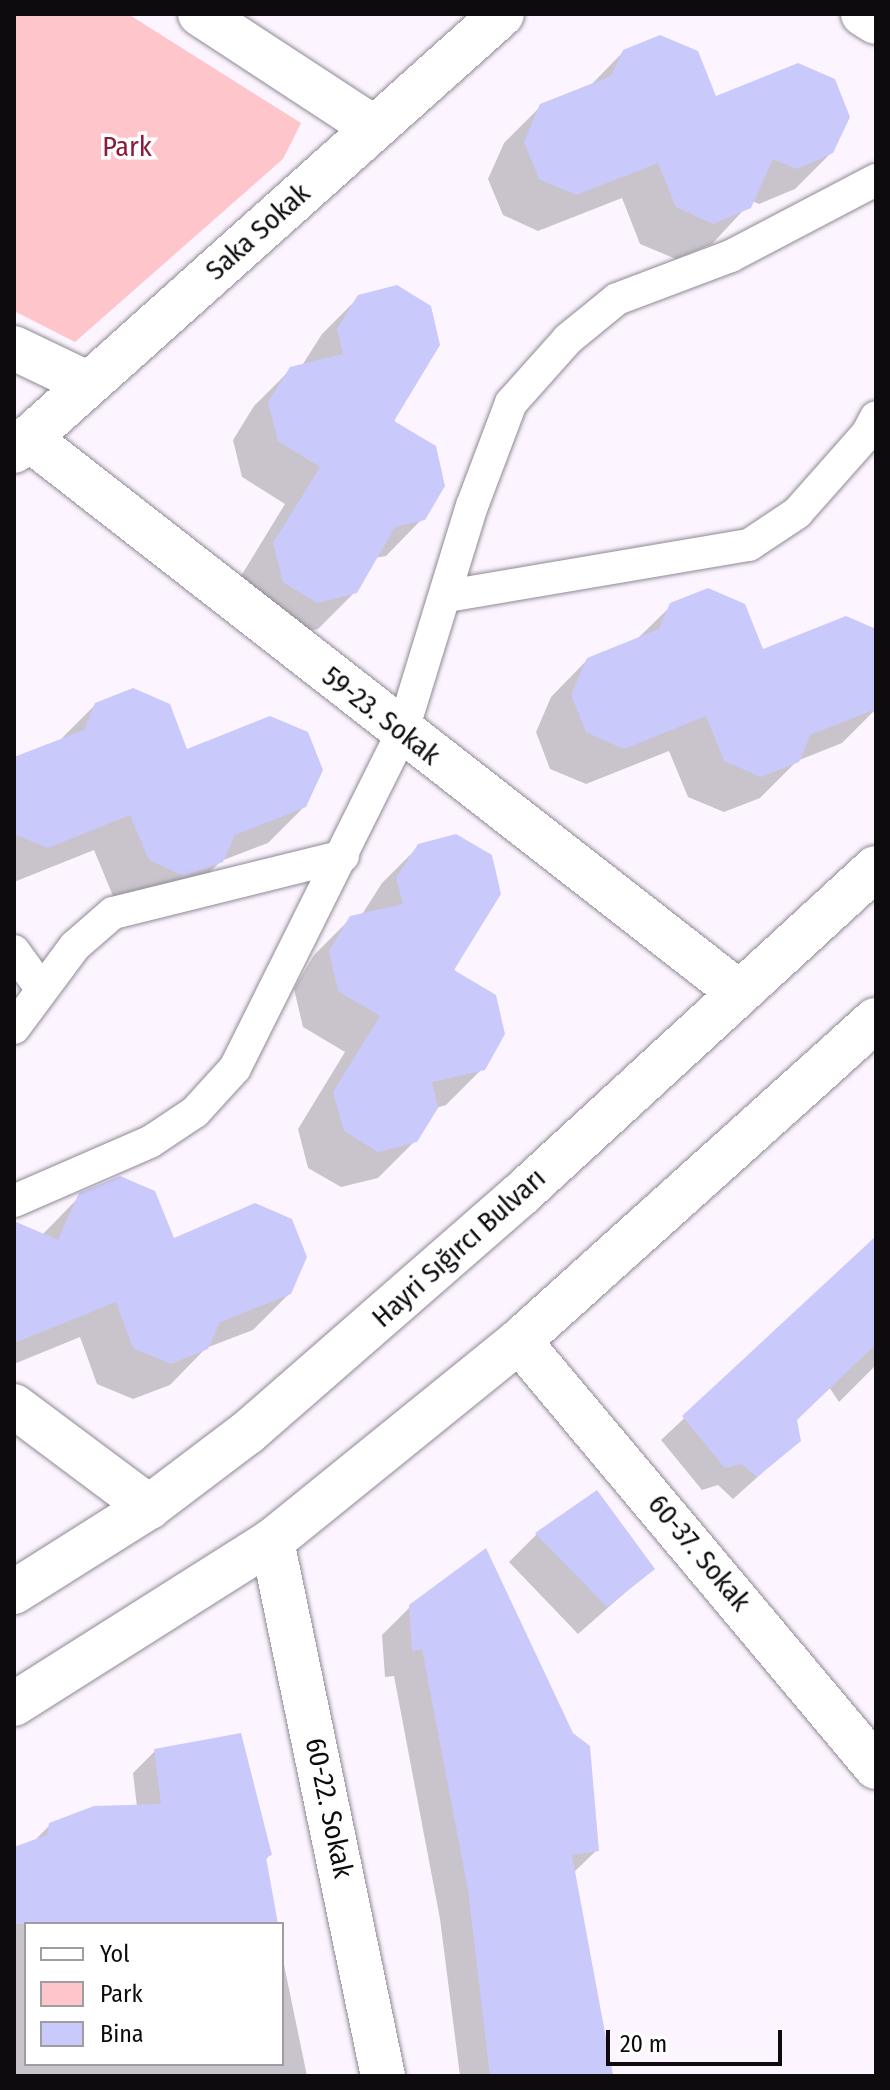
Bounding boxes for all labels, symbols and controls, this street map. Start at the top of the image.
park label: Park [102,130,152,164]
street label: Saka Sokak [199,177,317,287]
street label: 59-23. Sokak [315,660,447,772]
street label: Hayri Sığırcı Bulvarı [365,1161,553,1335]
street label: 60-37. Sokak [641,1488,757,1618]
street label: 60-22. Sokak [298,1735,360,1881]
legend [24,1922,284,2066]
text: Yol [100,1940,130,1968]
text: Park [100,1980,143,2008]
scale bar [610,2014,786,2064]
text: Bina [100,2020,144,2048]
text: 20 m [620,2030,667,2058]

